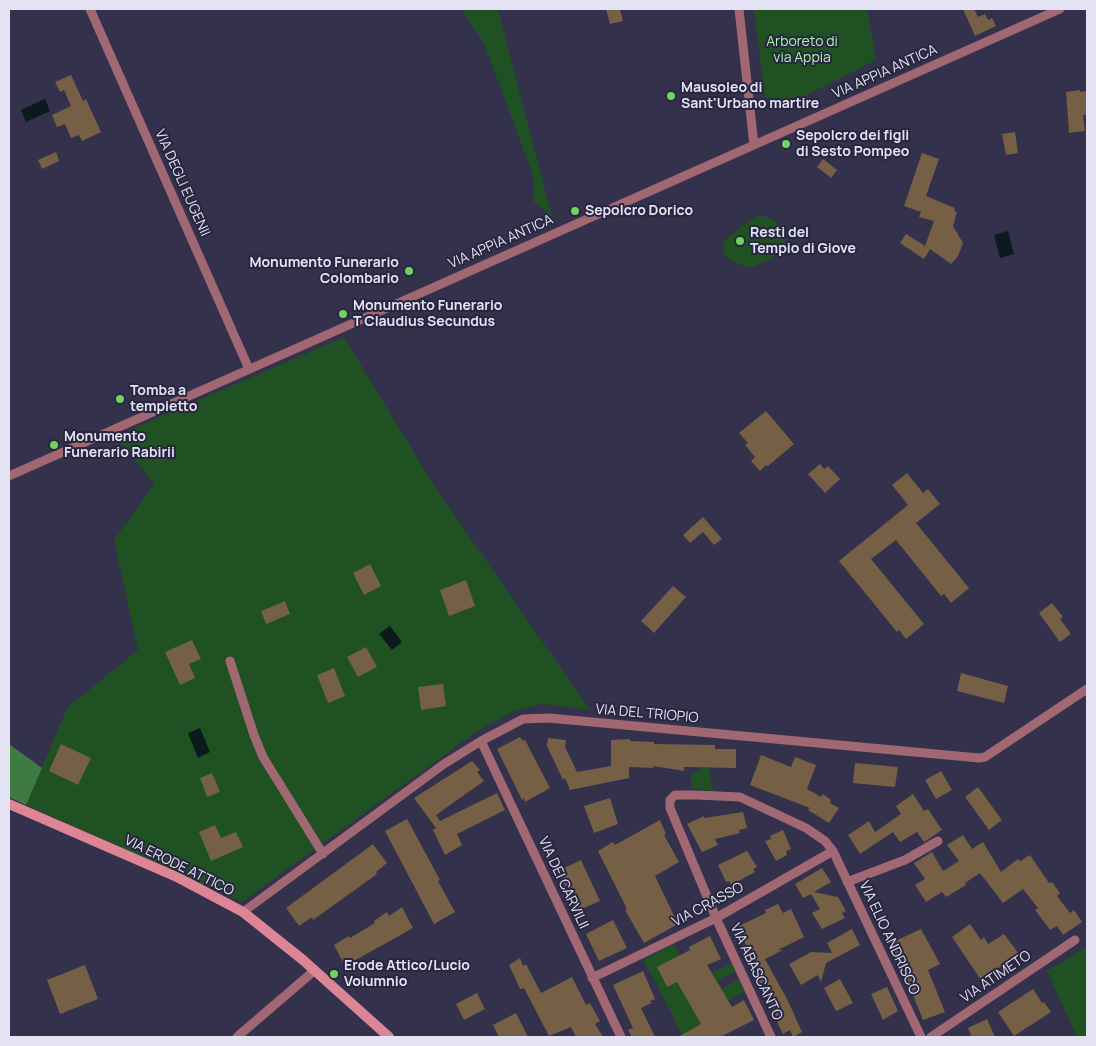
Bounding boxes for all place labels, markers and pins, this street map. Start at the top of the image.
place label: Mausoleo di Sant'Urbano martire [681,80,819,112]
marker: Mausoleo di Sant'Urbano martire [665,90,677,102]
place label: Sepolcro dei figli di Sesto Pompeo [796,128,909,160]
marker: Sepolcro dei figli di Sesto Pompeo [780,138,792,150]
place label: Sepolcro Dorico [585,203,693,219]
marker: Sepolcro Dorico [569,205,581,217]
place label: Resti del Tempio di Giove [750,225,856,258]
marker: Resti del Tempio di Giove [734,235,746,247]
place label: Monumento Funerario Colombario [249,255,399,288]
marker: Monumento Funerario Colombario [403,265,415,277]
place label: Monumento Funerario T Claudius Secundus [353,298,503,331]
marker: Monumento Funerario T Claudius Secundus [337,308,349,320]
place label: Tomba a tempietto [130,383,197,416]
marker: Tomba a tempietto [114,393,126,405]
place label: Monumento Funerario Rabirii [64,429,175,462]
marker: Monumento Funerario Rabirii [48,439,60,451]
place label: Erode Attico/Lucio Volumnio [344,958,470,990]
marker: Erode Attico/Lucio Volumnio [328,968,340,980]

